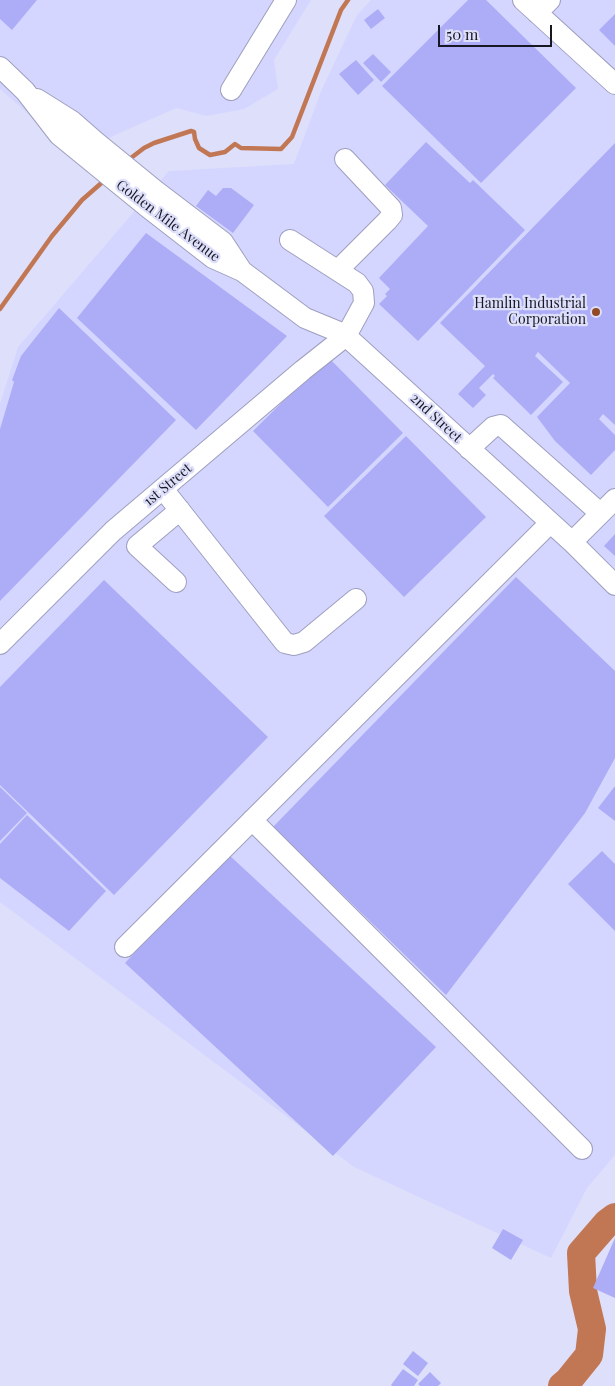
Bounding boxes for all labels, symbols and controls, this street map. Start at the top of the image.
scale bar [440,15,554,47]
text: 50 m [446,24,478,44]
street label: Golden Mile Avenue [113,177,223,265]
place label: Hamlin Industrial Corporation [474,296,586,328]
marker: Hamlin Industrial Corporation [590,306,602,318]
street label: 2nd Street [407,390,465,446]
street label: 1st Street [141,460,195,510]

